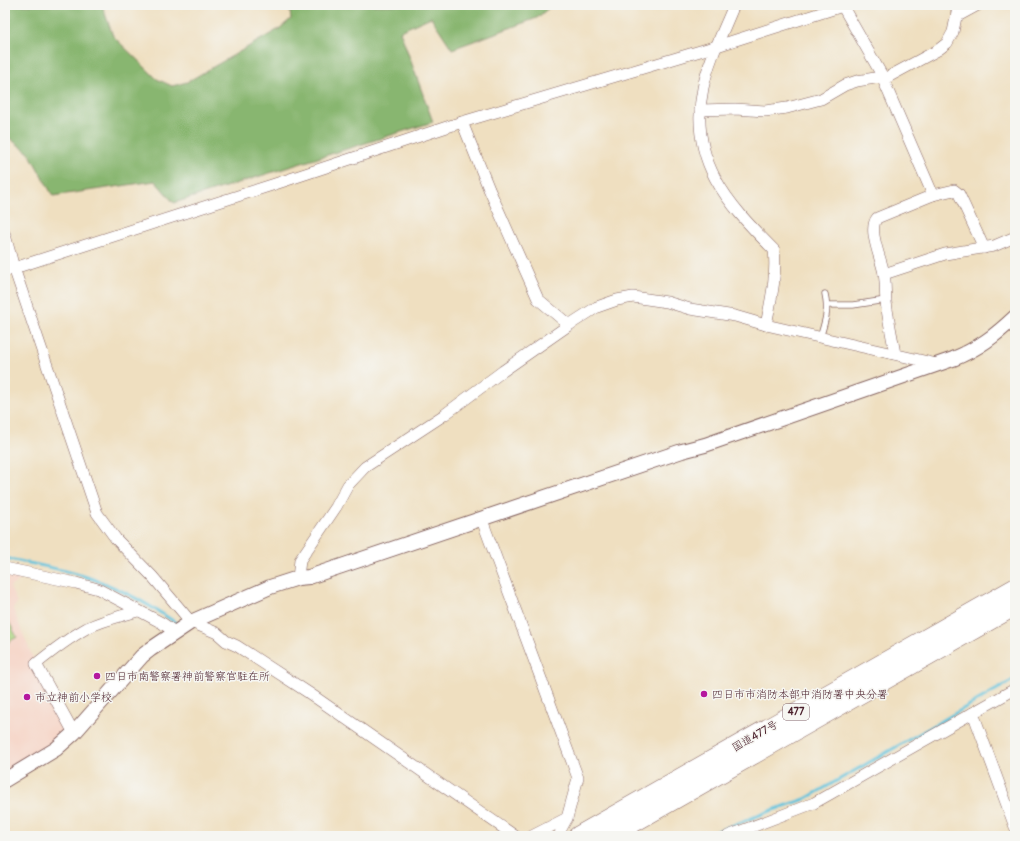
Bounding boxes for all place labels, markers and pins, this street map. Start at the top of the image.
place label: 四日市南警察署神前警察官駐在所 [105,670,270,683]
marker: 四日市南警察署神前警察官駐在所 [92,671,102,681]
place label: 四日市市消防本部中消防署中央分署 [712,688,888,701]
marker: 四日市市消防本部中消防署中央分署 [699,689,709,699]
place label: 市立神前小学校 [35,691,112,704]
marker: 市立神前小学校 [22,692,32,702]

